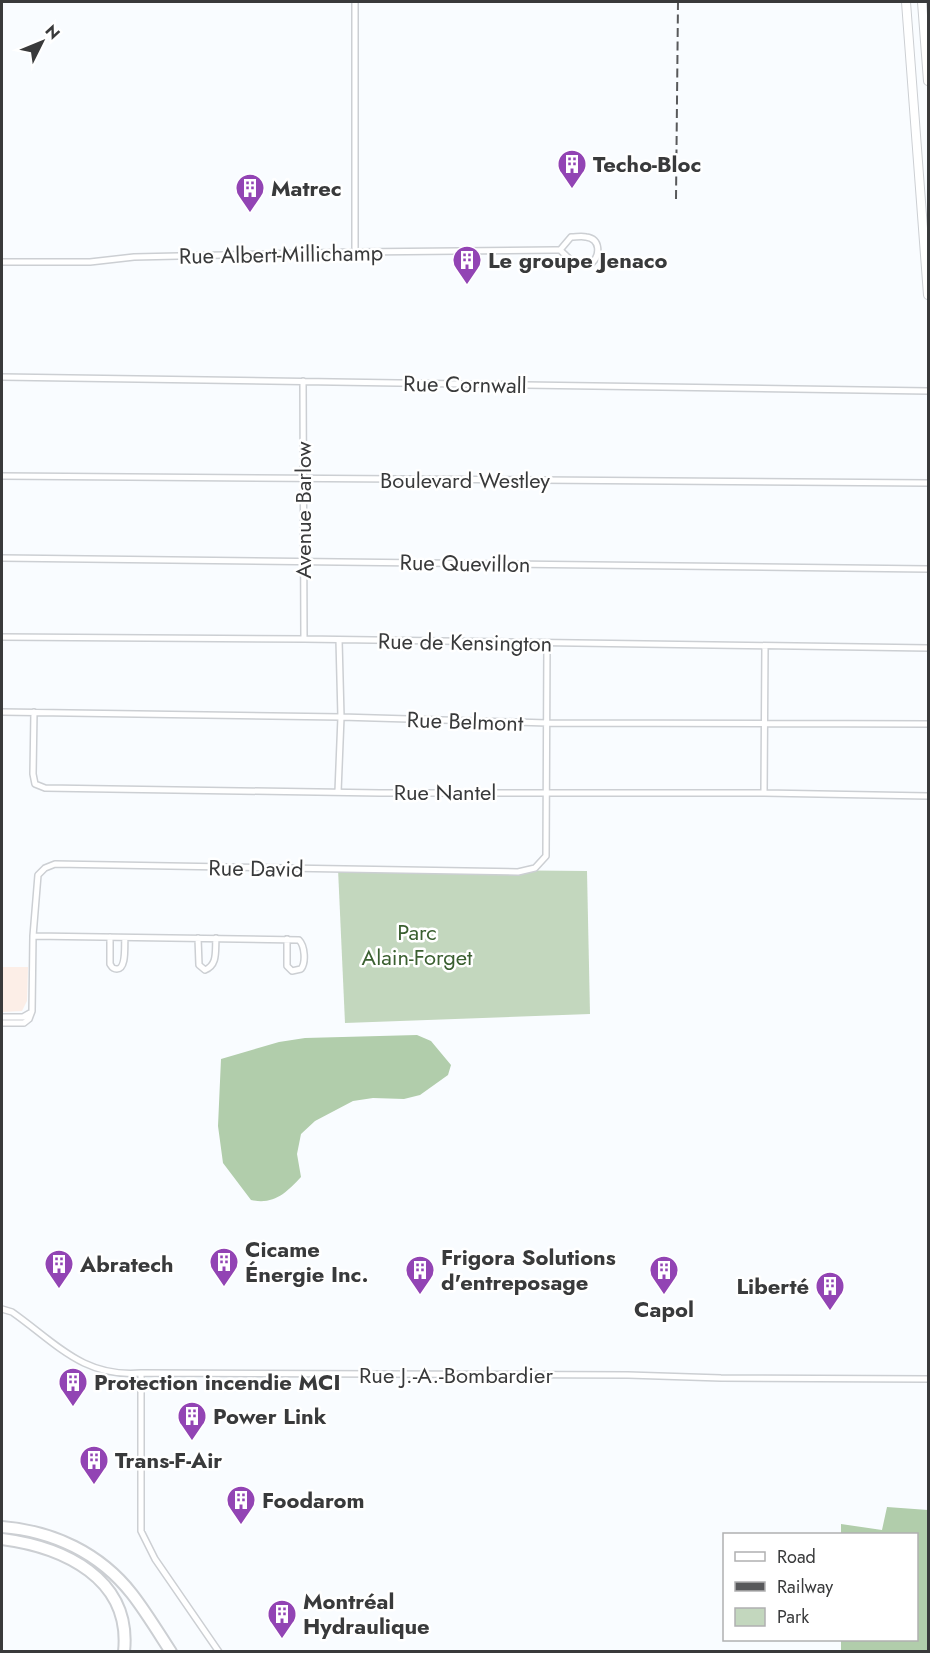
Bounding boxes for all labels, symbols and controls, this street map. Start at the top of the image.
north arrow [12,12,72,72]
text: N [40,20,65,45]
building icon: Techo-Bloc [556,148,588,190]
place label: Techo-Bloc [593,148,701,180]
building icon: Matrec [234,172,266,214]
place label: Matrec [271,172,342,204]
street label: Rue Albert-Millichamp [179,236,383,272]
building icon: Le groupe Jenaco [451,244,483,286]
place label: Le groupe Jenaco [488,244,668,276]
street label: Rue Cornwall [403,367,527,401]
street label: Avenue Barlow [287,441,319,579]
street label: Boulevard Westley [380,464,550,496]
street label: Rue Quevillon [399,546,531,580]
street label: Rue de Kensington [378,624,552,660]
street label: Rue Belmont [406,703,524,739]
street label: Rue Nantel [394,776,496,808]
street label: Rue David [208,851,304,885]
park label: Parc Alain-Forget [362,916,473,973]
place label: Cicame Énergie Inc. [245,1233,369,1290]
place label: Frigora Solutions d'entreposage [441,1241,616,1298]
building icon: Cicame Énergie Inc. [208,1246,240,1288]
building icon: Abratech [43,1248,75,1290]
place label: Abratech [79,1248,174,1280]
building icon: Frigora Solutions d'entreposage [404,1254,436,1296]
building icon: Capol [648,1254,680,1296]
place label: Liberté [736,1270,809,1302]
building icon: Liberté [814,1270,846,1312]
place label: Capol [634,1293,694,1325]
street label: Rue J.-A.-Bombardier [359,1359,553,1391]
building icon: Protection incendie MCI [57,1366,89,1408]
place label: Protection incendie MCI [94,1366,341,1398]
building icon: Power Link [176,1400,208,1442]
place label: Power Link [213,1400,327,1432]
building icon: Trans-F-Air [78,1444,110,1486]
place label: Trans-F-Air [115,1444,222,1476]
building icon: Foodarom [225,1484,257,1526]
place label: Foodarom [262,1484,365,1516]
legend [723,1533,918,1641]
text: Road [777,1544,816,1570]
text: Railway [777,1574,833,1600]
place label: Montréal Hydraulique [303,1585,430,1642]
building icon: Montréal Hydraulique [266,1598,298,1640]
text: Park [777,1604,809,1630]

